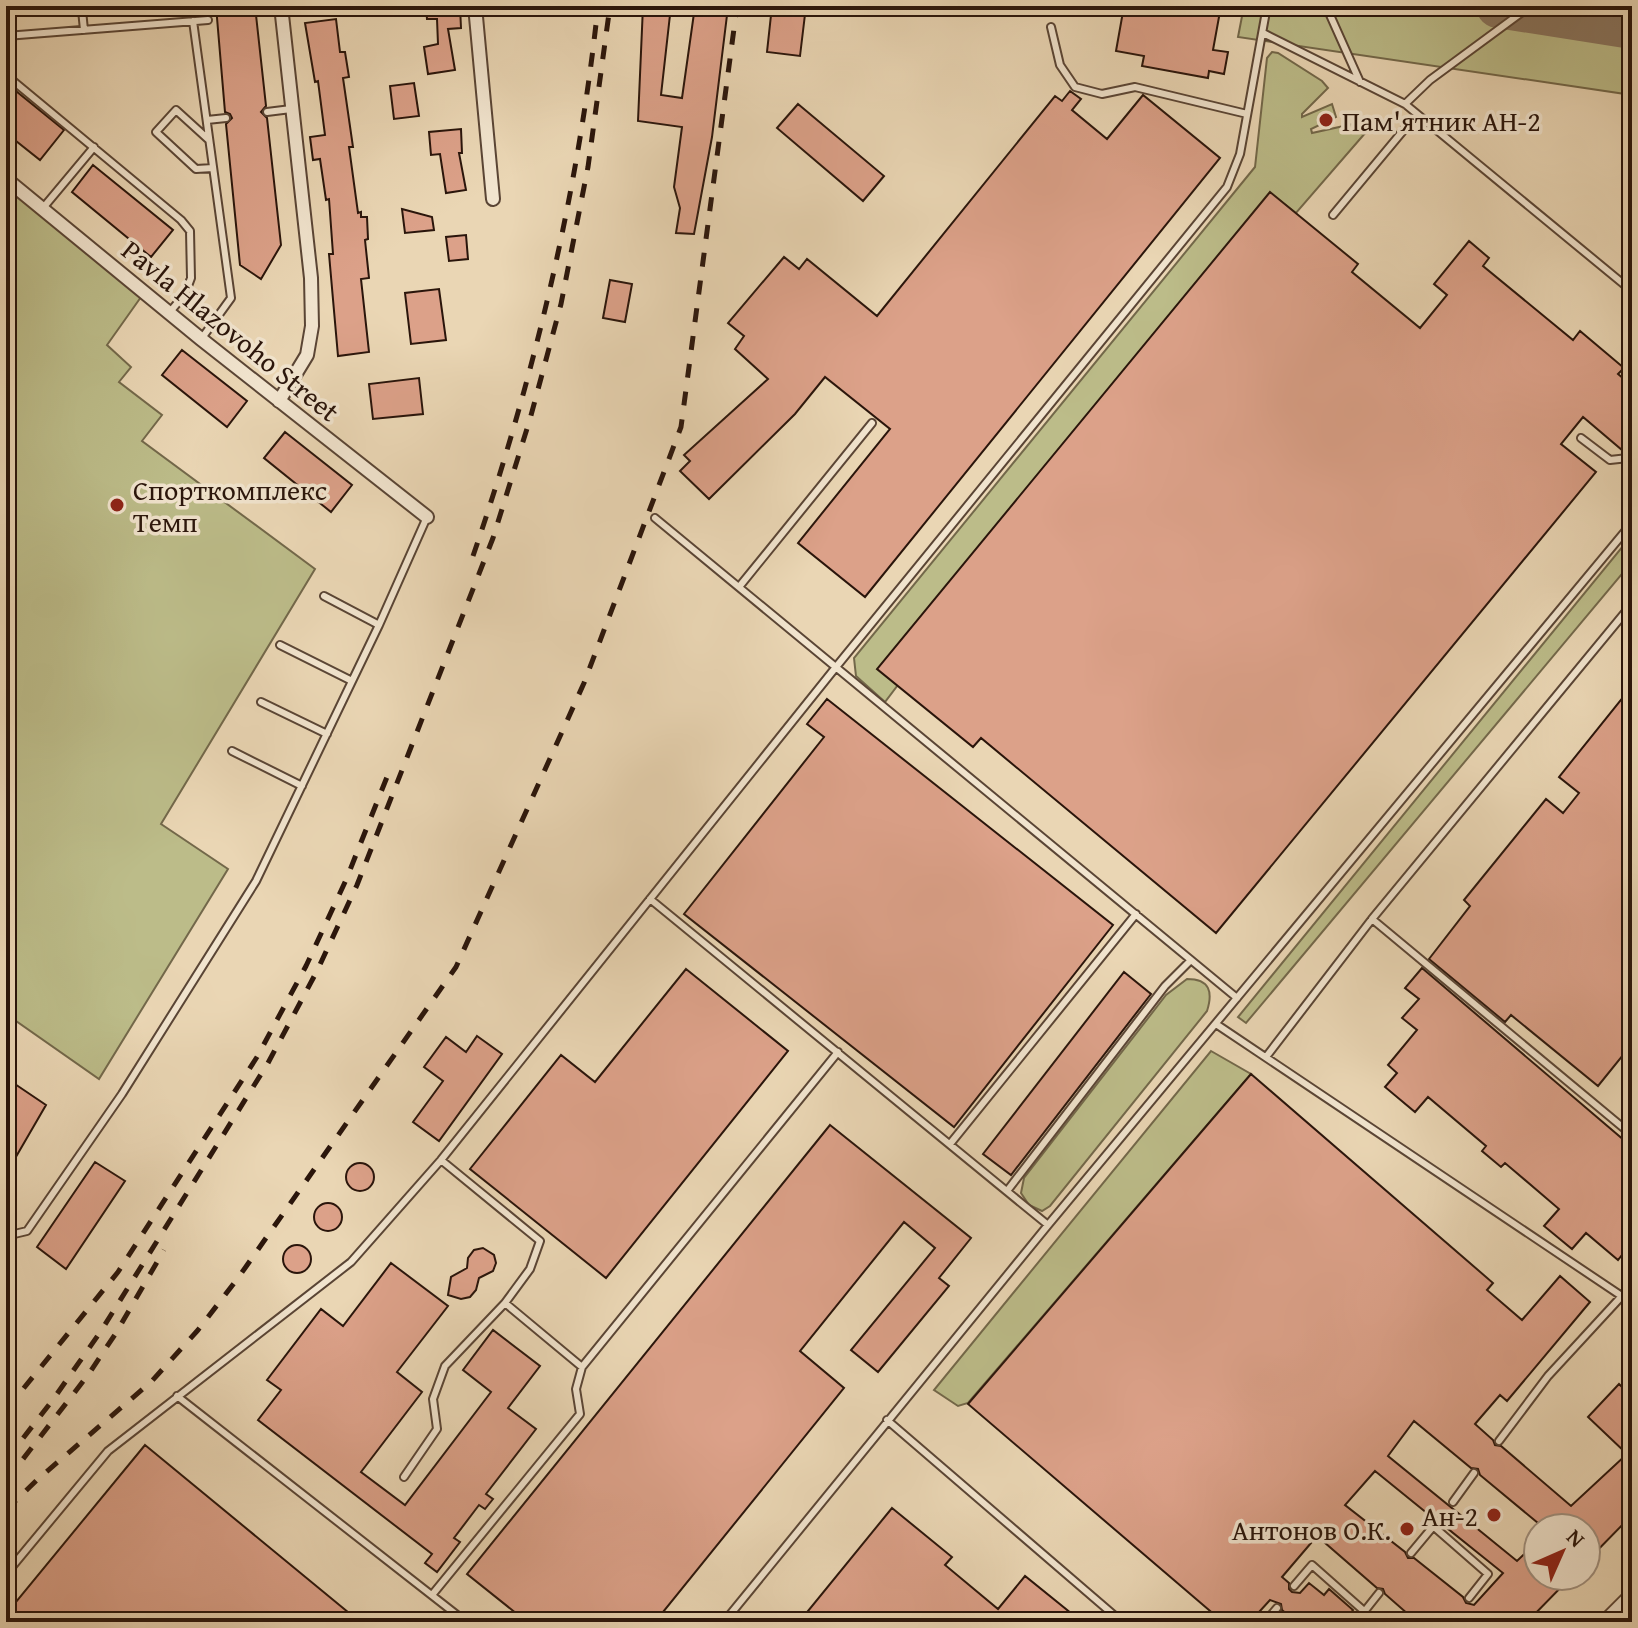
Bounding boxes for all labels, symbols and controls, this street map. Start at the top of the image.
place label: Пам'ятник АН-2 [1342,100,1541,141]
marker: Пам'ятник АН-2 [1317,111,1335,129]
street label: Pavla Hlazovoho Street [113,229,349,431]
place label: Спорткомплекс Темп [133,469,327,542]
marker: Спорткомплекс Темп [108,496,126,514]
place label: Ан-2 [1422,1495,1478,1536]
marker: Ан-2 [1485,1506,1503,1524]
place label: Антонов О.К. [1232,1509,1391,1550]
north arrow [1522,1512,1602,1592]
marker: Антонов О.К. [1398,1520,1416,1538]
text: N [1560,1521,1593,1555]

